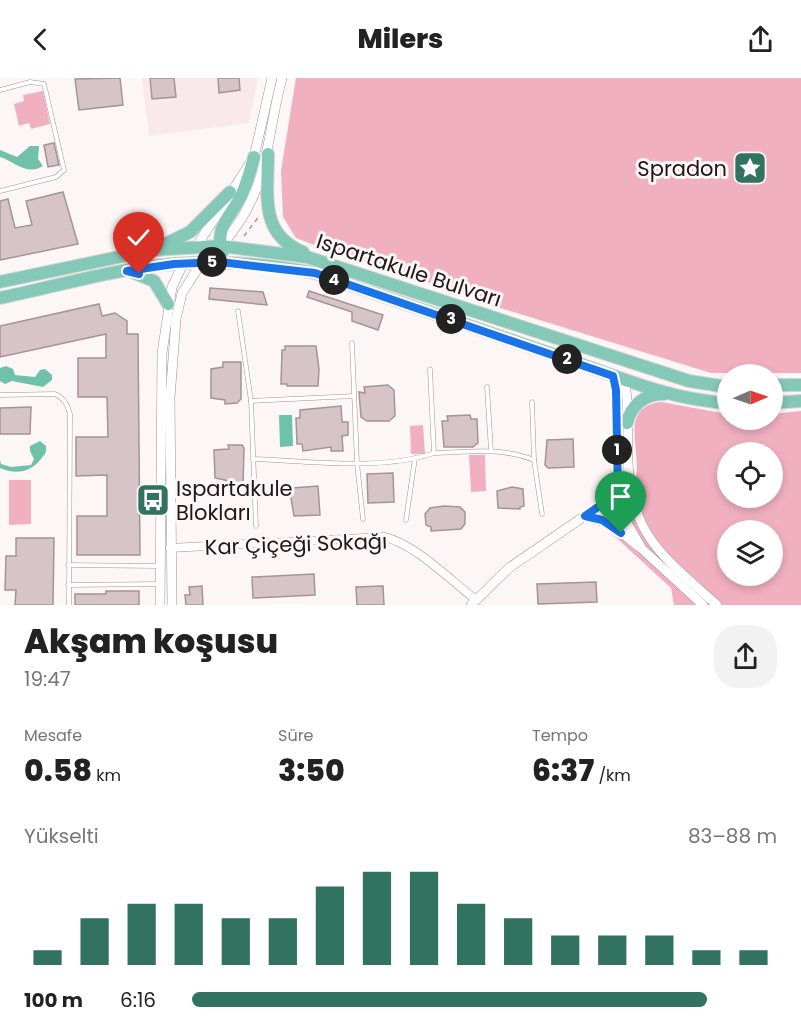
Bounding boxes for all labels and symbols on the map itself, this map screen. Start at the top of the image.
place icon: Spradon [732,150,768,186]
place label: Spradon [637,154,727,183]
pin [113,212,164,274]
street label: Ispartakule Bulvarı [313,226,505,314]
pin: 5 [197,247,227,277]
pin: 4 [319,265,349,295]
pin: 3 [436,304,466,334]
pin: 2 [552,344,582,374]
north arrow [717,364,783,430]
pin: 1 [602,435,632,465]
pin [595,471,646,533]
place label: Ispartakule Blokları [176,474,293,527]
bus stop icon: Ispartakule Blokları [135,482,171,518]
street label: Kar Çiçeği Sokağı [204,526,388,562]

